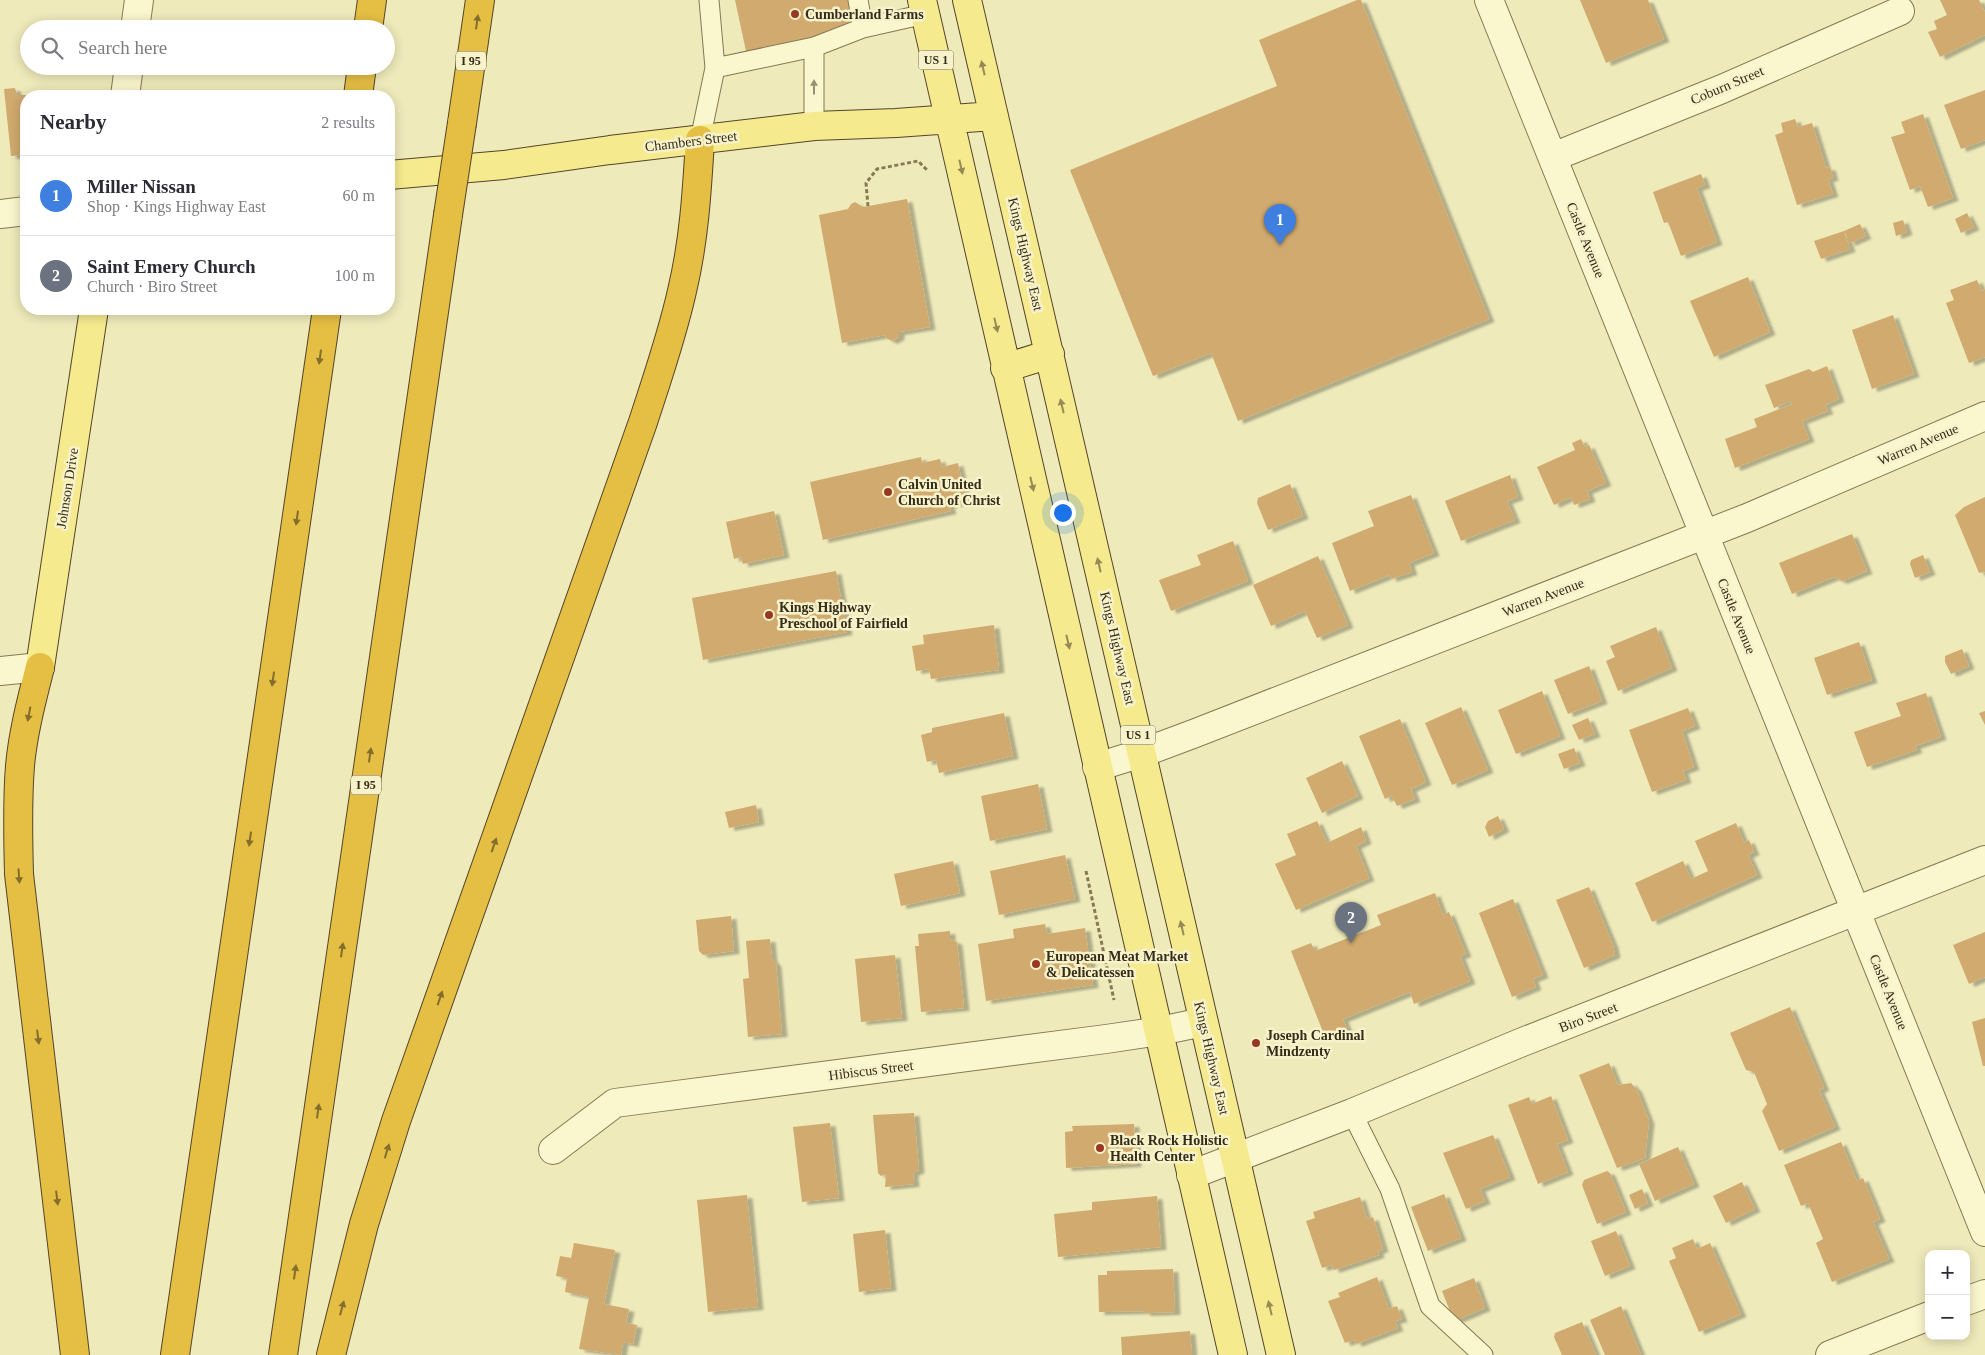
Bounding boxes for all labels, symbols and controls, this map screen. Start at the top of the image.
place label: Cumberland Farms [805,7,924,22]
marker: Cumberland Farms [789,8,801,20]
one-way arrow [473,14,481,30]
search box [20,20,395,75]
icon: search [38,34,66,62]
text: Search here [78,37,167,58]
road number: US 1 [918,50,954,70]
road number: I 95 [456,51,486,70]
one-way arrow [979,61,987,76]
street label: Coburn Street [1688,63,1766,108]
one-way arrow [810,79,818,95]
text: Nearby [40,110,107,134]
text: 2 results [321,114,375,131]
street label: Chambers Street [644,128,738,155]
one-way arrow [957,159,965,175]
text: Miller Nissan [87,176,196,197]
text: 1 [52,187,60,204]
text: 60 m [343,187,375,204]
street label: Kings Highway East [1005,196,1046,312]
text: Shop · Kings Highway East [87,198,266,215]
street label: Castle Avenue [1564,200,1608,280]
pin: 1 [1264,204,1296,245]
text: Saint Emery Church [87,256,256,277]
text: 2 [52,267,60,284]
text: 100 m [335,267,375,284]
text: Church · Biro Street [87,278,217,295]
one-way arrow [992,318,1000,333]
one-way arrow [316,349,324,365]
one-way arrow [1058,399,1066,414]
street label: Warren Avenue [1876,421,1961,468]
street label: Johnson Drive [54,447,81,529]
one-way arrow [1028,476,1036,491]
place label: Calvin United Church of Christ [898,477,1001,508]
marker: Calvin United Church of Christ [882,486,894,498]
your location [1050,500,1076,526]
one-way arrow [292,510,300,526]
one-way arrow [1095,557,1103,572]
street label: Warren Avenue [1500,575,1586,620]
street label: Castle Avenue [1715,576,1759,656]
street label: Kings Highway East [1097,590,1138,706]
place label: Kings Highway Preschool of Fairfield [779,600,908,631]
marker: Kings Highway Preschool of Fairfield [763,609,775,621]
one-way arrow [1064,635,1072,650]
one-way arrow [269,671,277,687]
one-way arrow [25,706,33,722]
road number: US 1 [1120,726,1156,744]
one-way arrow [366,747,374,763]
road number: I 95 [351,776,381,794]
one-way arrow [246,832,254,848]
one-way arrow [491,837,498,852]
one-way arrow [16,868,24,884]
pin: 2 [1335,902,1367,943]
one-way arrow [1178,920,1186,935]
one-way arrow [338,942,346,958]
place label: European Meat Market & Delicatessen [1046,949,1188,980]
street label: Castle Avenue [1867,952,1911,1032]
marker: European Meat Market & Delicatessen [1030,958,1042,970]
one-way arrow [436,990,444,1005]
street label: Biro Street [1557,999,1619,1035]
street label: Kings Highway East [1191,1000,1232,1116]
place label: Joseph Cardinal Mindzenty [1266,1028,1365,1059]
one-way arrow [34,1029,42,1045]
marker: Joseph Cardinal Mindzenty [1250,1037,1262,1049]
street label: Hibiscus Street [828,1058,914,1083]
one-way arrow [314,1103,322,1119]
place label: Black Rock Holistic Health Center [1110,1133,1228,1164]
marker: Black Rock Holistic Health Center [1094,1142,1106,1154]
one-way arrow [384,1144,391,1159]
one-way arrow [53,1191,61,1207]
map controls [1925,1250,1970,1340]
button: + [1925,1250,1970,1295]
one-way arrow [291,1264,299,1280]
button: − [1925,1295,1970,1340]
one-way arrow [338,1300,346,1315]
one-way arrow [1266,1300,1274,1315]

